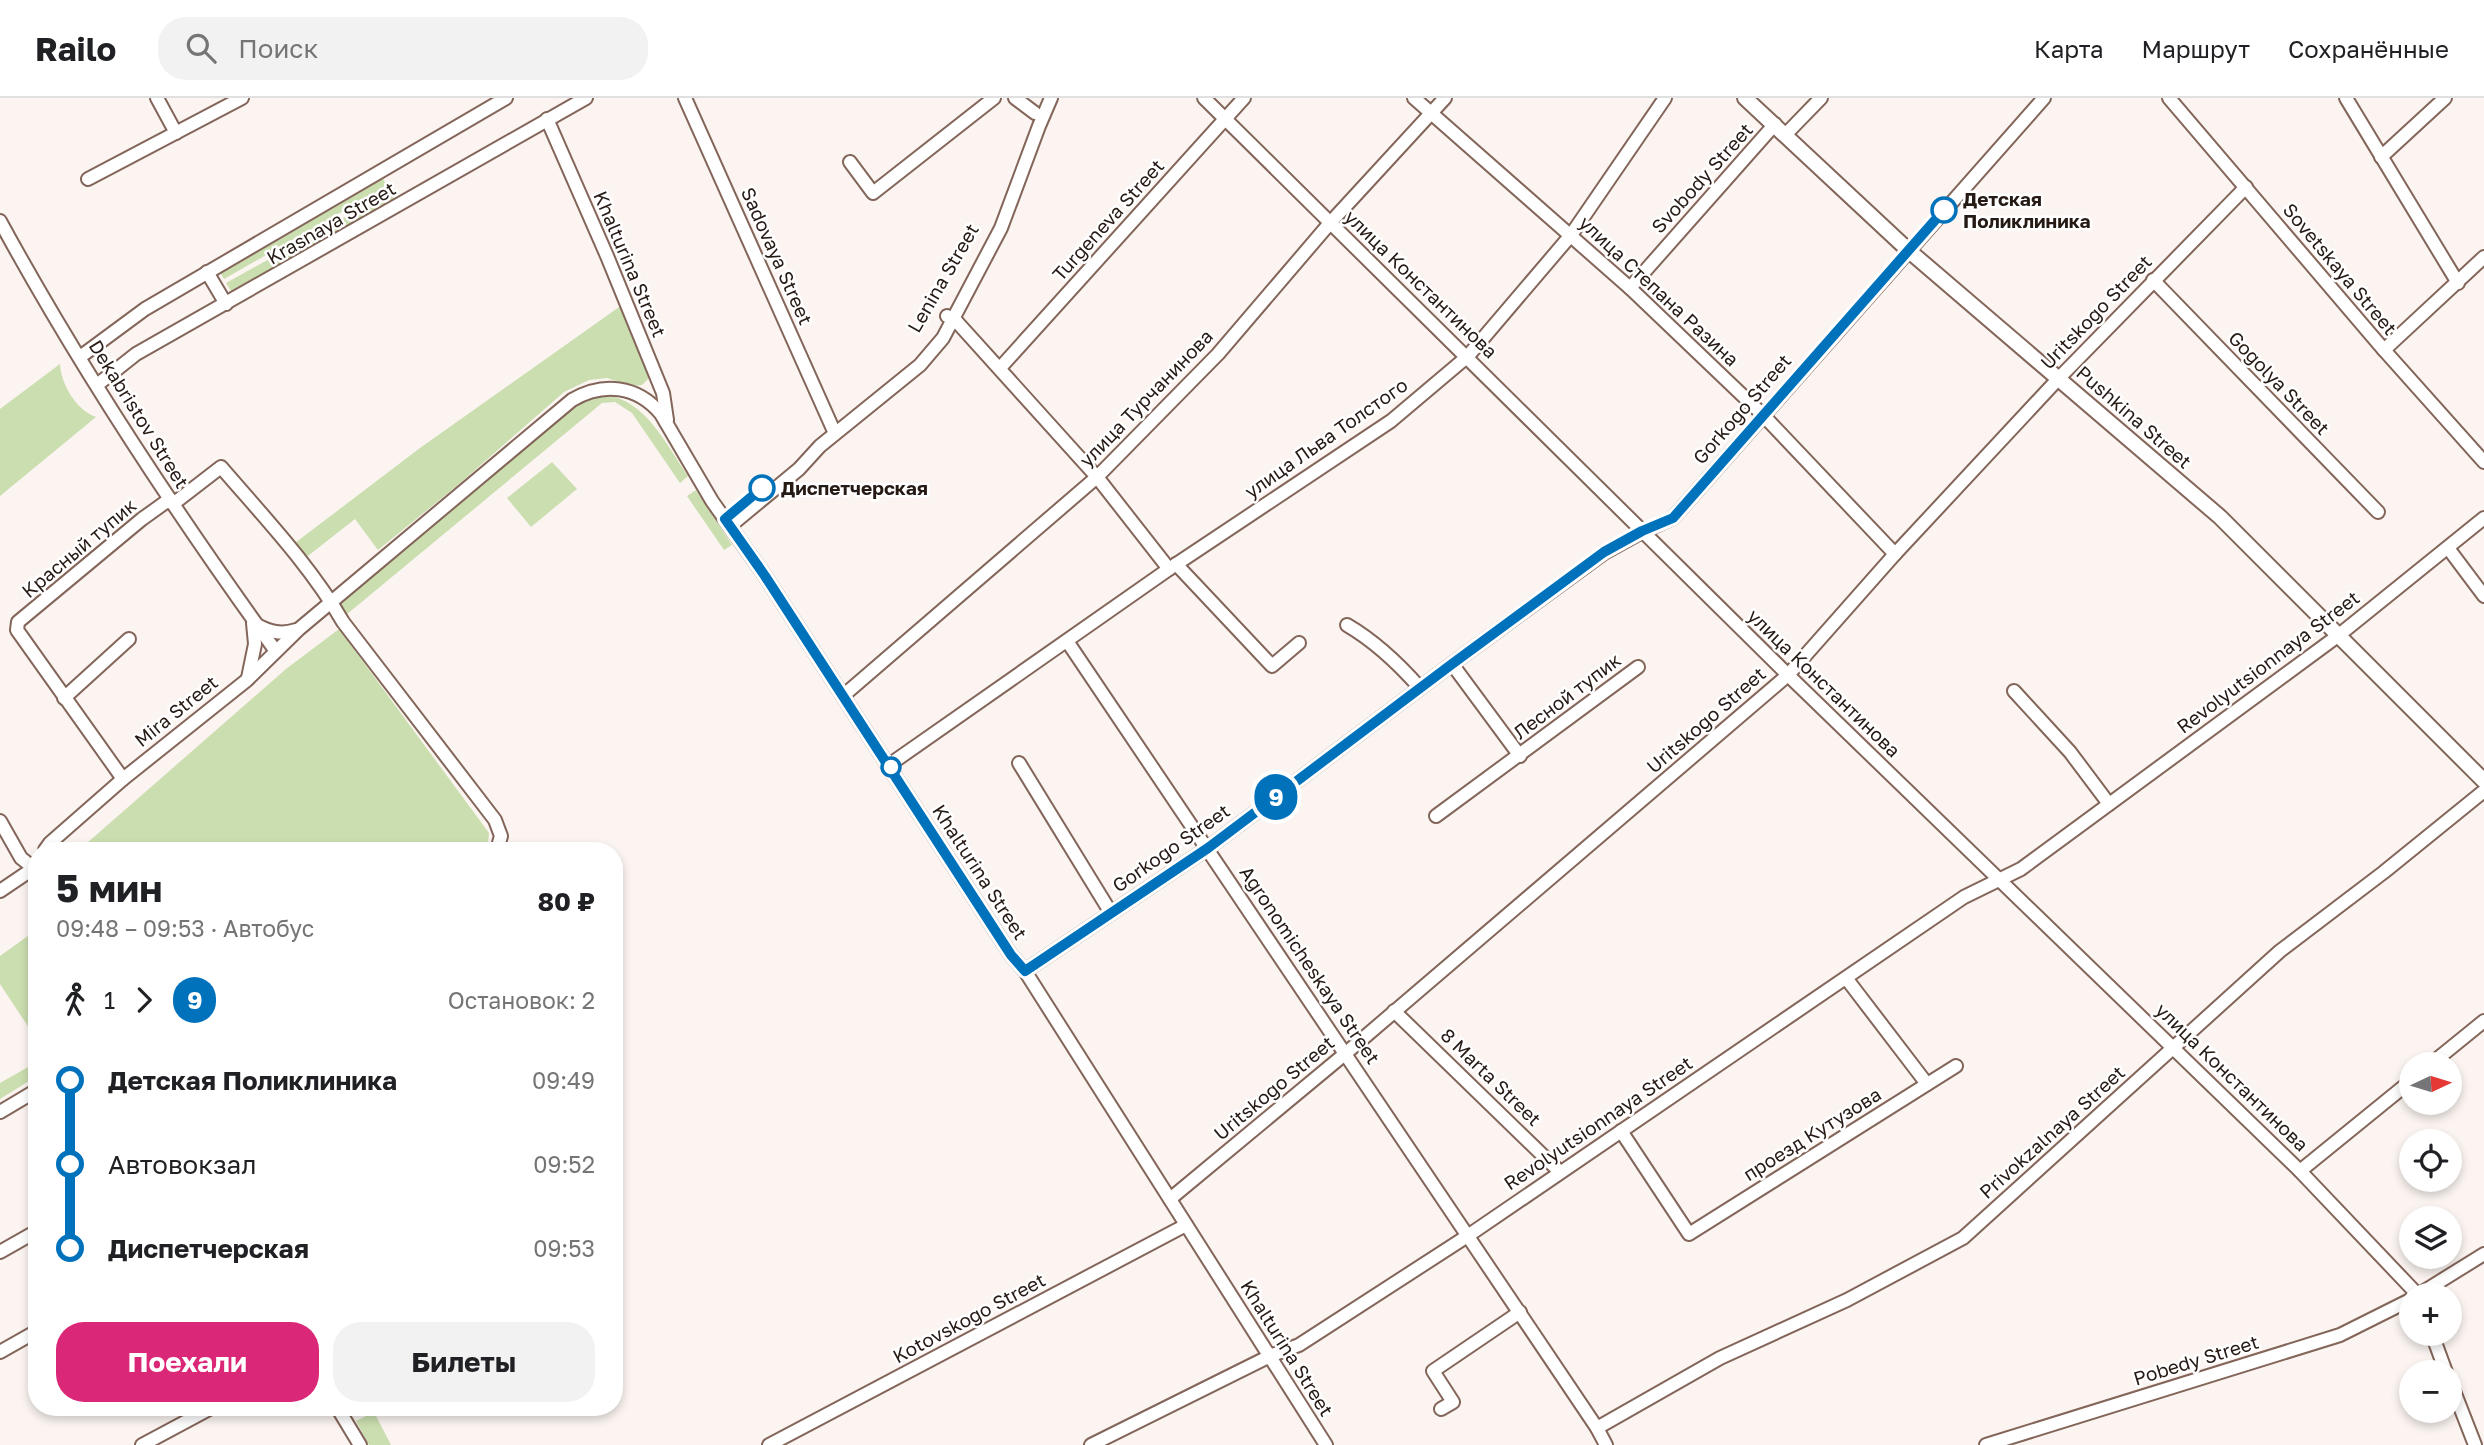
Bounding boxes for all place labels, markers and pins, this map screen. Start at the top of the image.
place label: Детская Поликлиника [1963,187,2091,232]
marker: Детская Поликлиника [1931,197,1957,223]
marker: Диспетчерская [749,475,775,501]
place label: Диспетчерская [781,476,928,499]
unlabelled marker [881,757,901,777]

